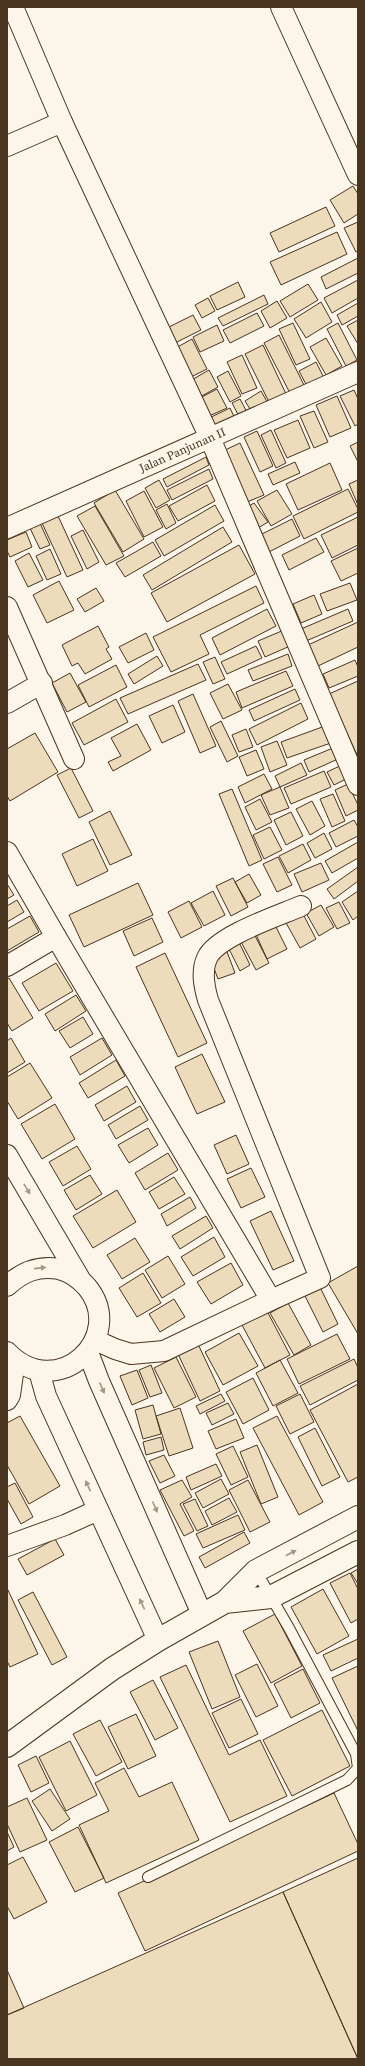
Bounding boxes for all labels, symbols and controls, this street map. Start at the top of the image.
street label: Jalan Panjunan II [136,424,228,477]
one-way arrow [23,1183,30,1195]
one-way arrow [34,1265,46,1271]
one-way arrow [99,1382,105,1393]
one-way arrow [85,1480,91,1492]
one-way arrow [152,1501,158,1513]
one-way arrow [285,1550,296,1556]
one-way arrow [139,1599,145,1610]

